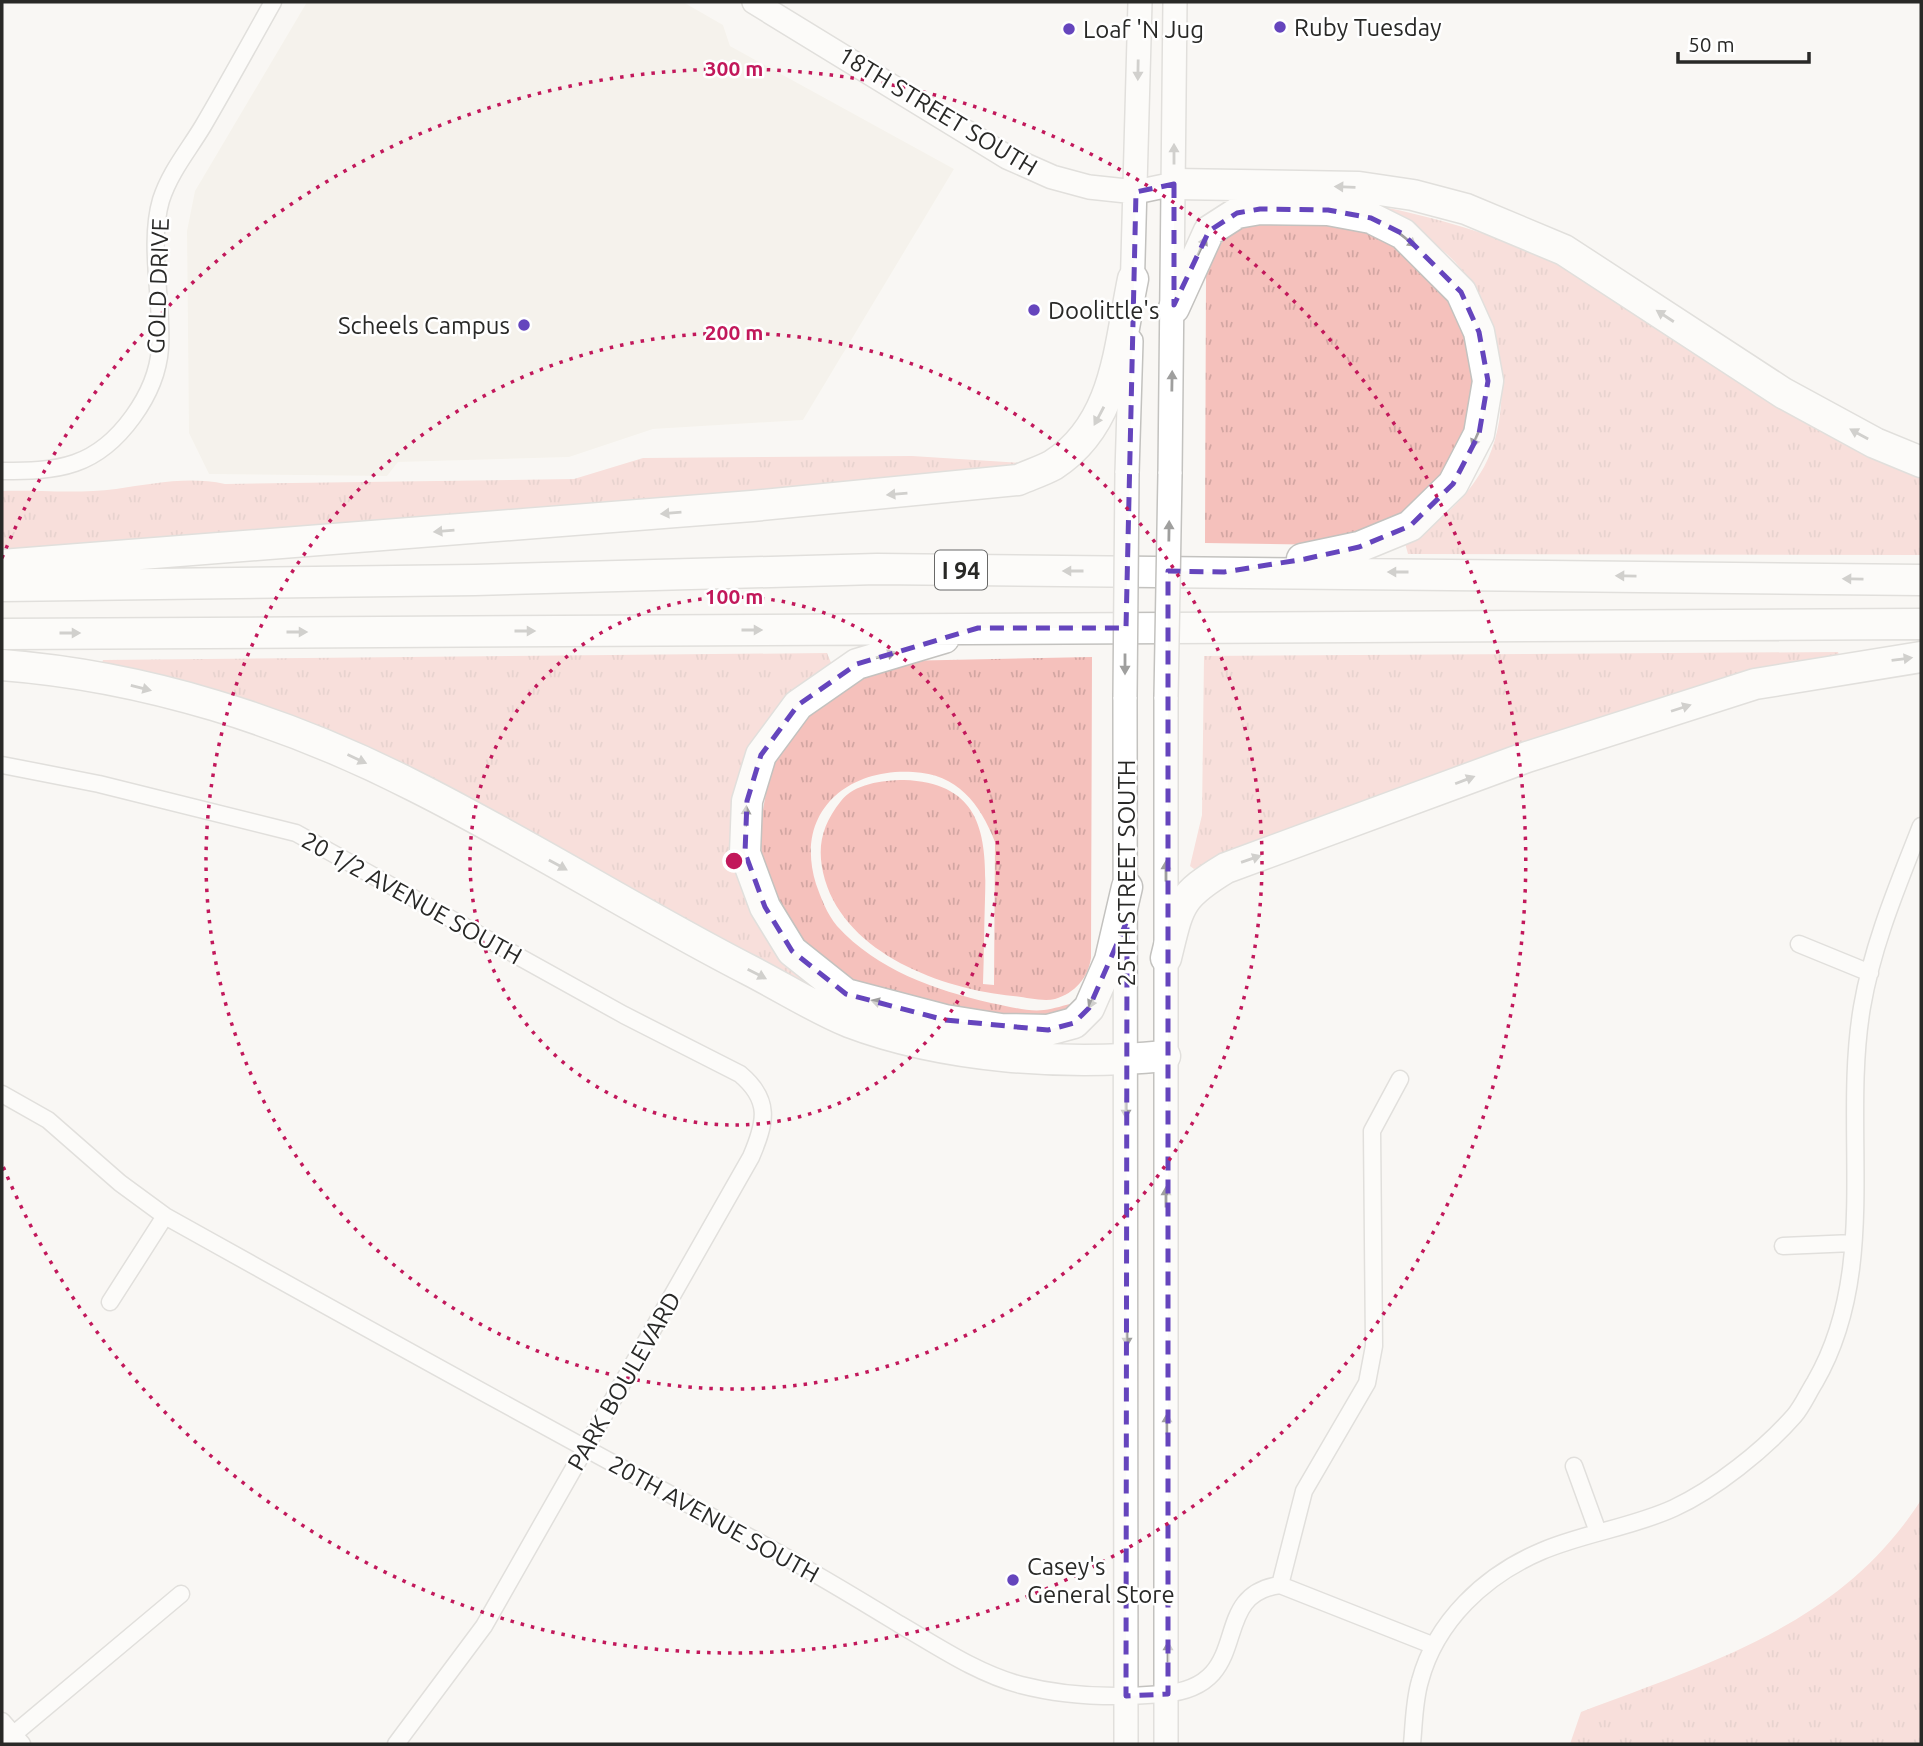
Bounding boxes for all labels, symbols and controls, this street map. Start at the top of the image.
place label: Ruby Tuesday [1294,14,1442,41]
place label: Loaf 'N Jug [1083,16,1204,43]
marker: Ruby Tuesday [1272,19,1288,35]
marker: Loaf 'N Jug [1061,21,1077,37]
scale bar [1678,21,1809,65]
text: 50 m [1688,32,1735,56]
street label: 18TH STREET SOUTH [834,41,1042,181]
text: 300 m [705,56,763,80]
one-way arrow [1133,59,1144,81]
one-way arrow [1168,142,1180,164]
one-way arrow [1334,181,1356,193]
street label: GOLD DRIVE [142,218,174,354]
one-way arrow [1399,232,1417,246]
one-way arrow [1196,236,1208,256]
place label: Doolittle's [1048,297,1159,324]
marker: Doolittle's [1026,302,1042,318]
one-way arrow [1655,309,1675,322]
place label: Scheels Campus [338,312,510,339]
marker: Scheels Campus [516,317,532,333]
text: 200 m [705,320,763,344]
one-way arrow [1167,370,1178,392]
one-way arrow [1093,406,1104,426]
one-way arrow [1470,428,1482,448]
one-way arrow [1849,428,1869,440]
one-way arrow [886,488,908,499]
one-way arrow [659,508,681,519]
one-way arrow [1163,520,1175,542]
one-way arrow [433,526,455,537]
road number: I 94 [935,550,987,590]
one-way arrow [1061,565,1083,576]
one-way arrow [1387,566,1409,578]
one-way arrow [1614,570,1636,582]
one-way arrow [1842,573,1864,585]
text: 100 m [705,584,763,608]
one-way arrow [742,624,764,636]
one-way arrow [514,625,536,637]
one-way arrow [287,626,309,638]
one-way arrow [59,627,81,639]
one-way arrow [876,650,897,660]
one-way arrow [1119,653,1131,675]
one-way arrow [1892,654,1914,665]
one-way arrow [130,683,152,694]
one-way arrow [1670,702,1691,713]
one-way arrow [347,753,367,765]
street label: 25TH STREET SOUTH [1113,760,1140,986]
one-way arrow [1454,774,1475,785]
one-way arrow [741,805,752,827]
street label: 20 1/2 AVENUE SOUTH [297,826,527,970]
centre of rings [722,849,746,873]
one-way arrow [1241,853,1262,864]
one-way arrow [548,859,568,871]
one-way arrow [1160,860,1172,882]
one-way arrow [747,969,767,980]
one-way arrow [1087,989,1098,1009]
one-way arrow [870,997,892,1008]
one-way arrow [1120,1098,1132,1120]
one-way arrow [1160,1185,1172,1207]
street label: PARK BOULEVARD [562,1287,686,1475]
one-way arrow [1121,1325,1132,1347]
one-way arrow [1161,1413,1173,1435]
street label: 20TH AVENUE SOUTH [604,1450,824,1588]
place label: Casey's General Store [1027,1553,1175,1608]
marker: Casey's General Store [1005,1572,1021,1588]
one-way arrow [1162,1640,1174,1662]

